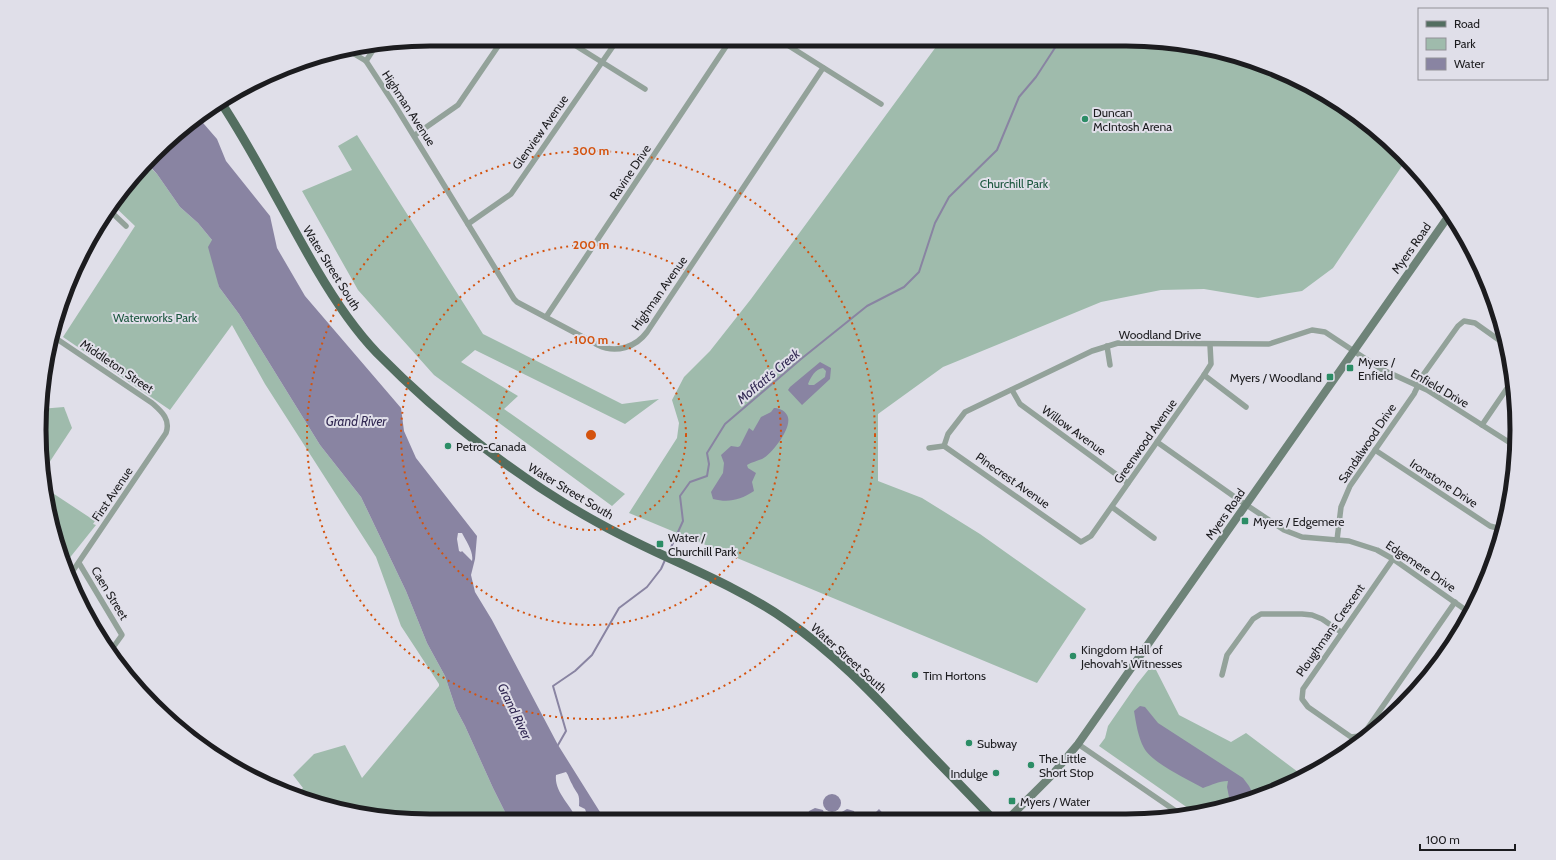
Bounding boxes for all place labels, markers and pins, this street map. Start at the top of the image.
place label: Duncan McIntosh Arena [1093,105,1172,134]
marker: Duncan McIntosh Arena [1080,114,1090,124]
place label: Myers / Enfield [1358,354,1396,383]
marker: Myers / Enfield [1345,363,1355,373]
place label: Myers / Woodland [1230,370,1322,385]
marker: Myers / Woodland [1325,372,1335,382]
centre of rings [584,428,598,442]
place label: Petro-Canada [456,439,527,454]
marker: Petro-Canada [443,441,453,451]
place label: Myers / Edgemere [1253,514,1344,529]
marker: Myers / Edgemere [1240,516,1250,526]
place label: Water / Churchill Park [668,530,737,559]
marker: Water / Churchill Park [655,539,665,549]
place label: Kingdom Hall of Jehovah's Witnesses [1080,642,1182,671]
marker: Kingdom Hall of Jehovah's Witnesses [1068,651,1078,661]
place label: Tim Hortons [923,668,986,683]
marker: Tim Hortons [910,670,920,680]
place label: Subway [977,736,1017,751]
marker: Subway [964,738,974,748]
place label: The Little Short Stop [1039,751,1094,780]
marker: The Little Short Stop [1026,760,1036,770]
place label: Indulge [950,766,988,781]
marker: Indulge [991,768,1001,778]
place label: Myers / Water [1020,794,1090,809]
marker: Myers / Water [1007,796,1017,806]

